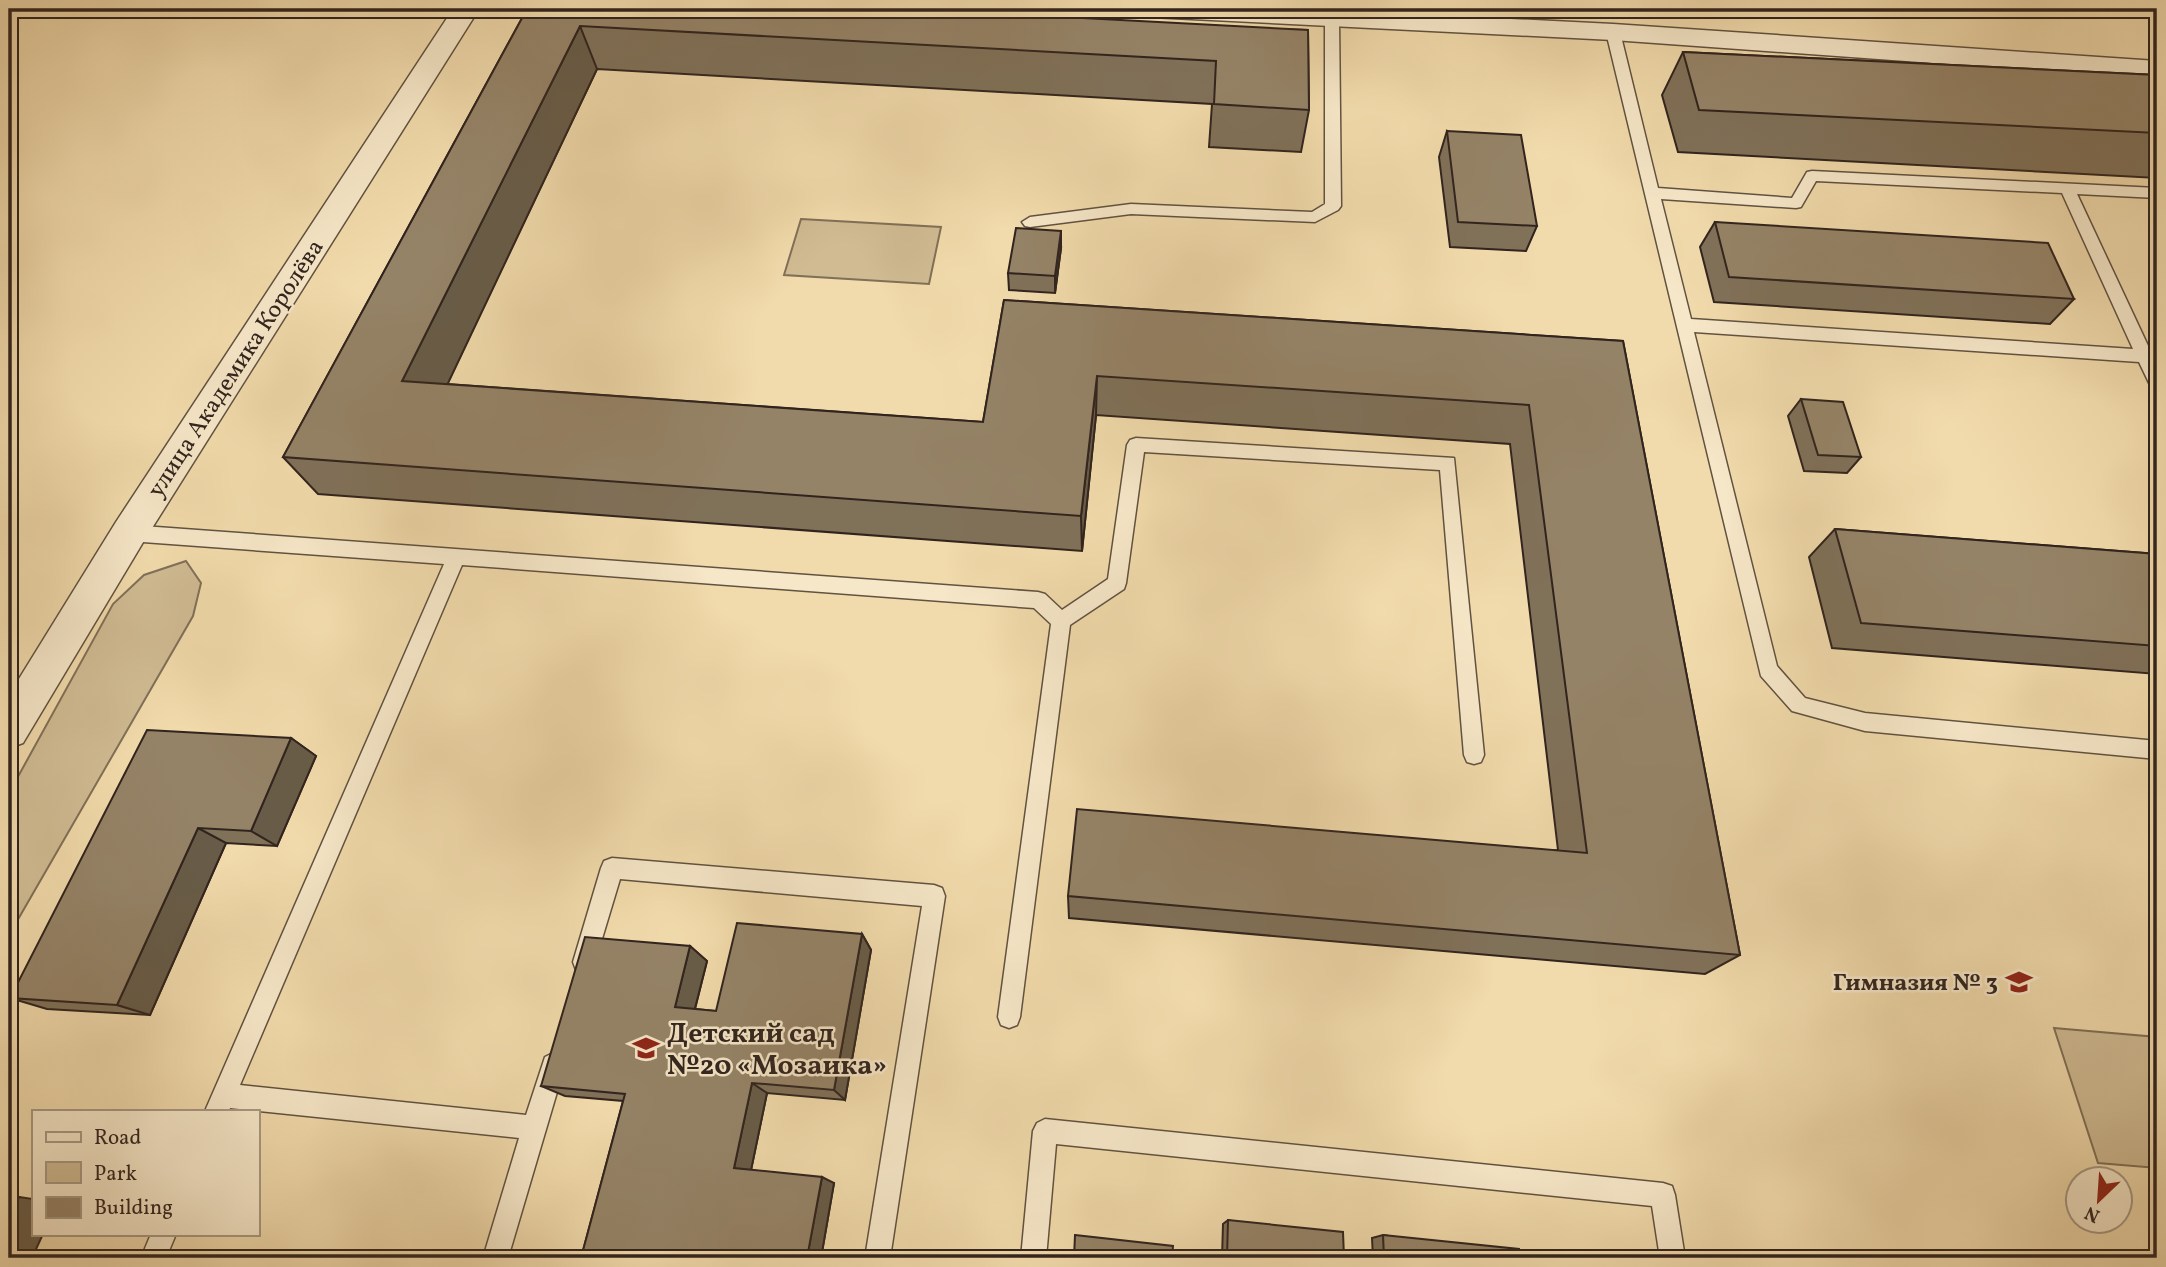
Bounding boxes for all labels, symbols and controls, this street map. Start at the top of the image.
street label: улица Академика Королёва [140,233,333,505]
place label: Гимназия № 3 [1833,967,1998,1001]
school or university icon: Гимназия № 3 [2004,967,2034,997]
place label: Детский сад №20 «Мозаика» [667,1015,887,1086]
school or university icon: Детский сад №20 «Мозаика» [631,1033,661,1063]
legend [32,1110,259,1236]
text: Road [94,1124,141,1153]
text: Park [94,1160,137,1189]
north arrow [2064,1166,2134,1236]
text: Building [94,1194,173,1223]
text: N [2081,1199,2104,1228]

